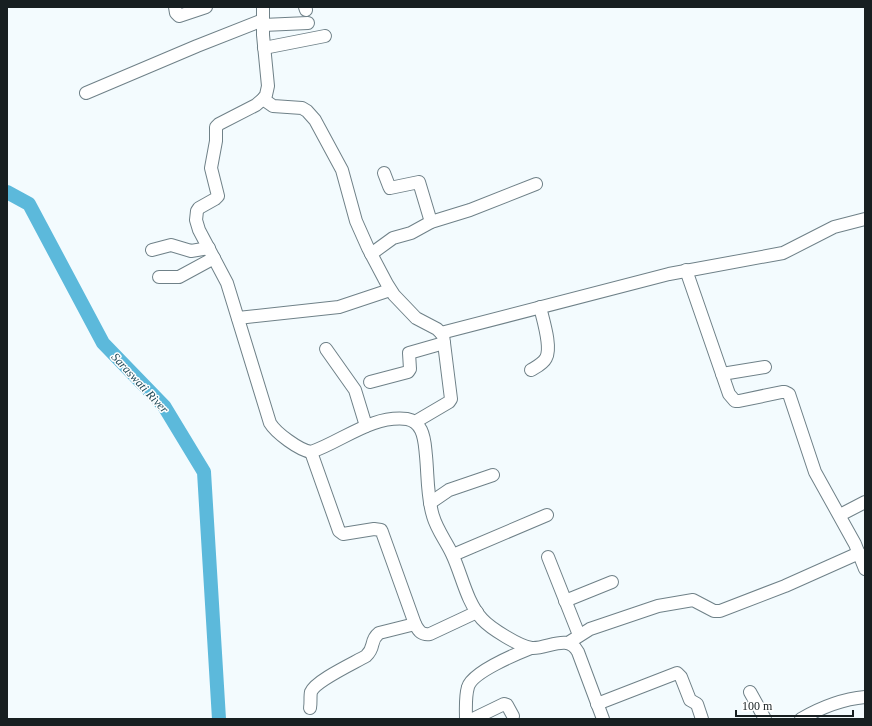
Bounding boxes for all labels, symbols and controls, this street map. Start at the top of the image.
water label: Saraswati River [109,350,172,416]
scale bar [736,692,853,718]
text: 100 m [742,699,773,713]

